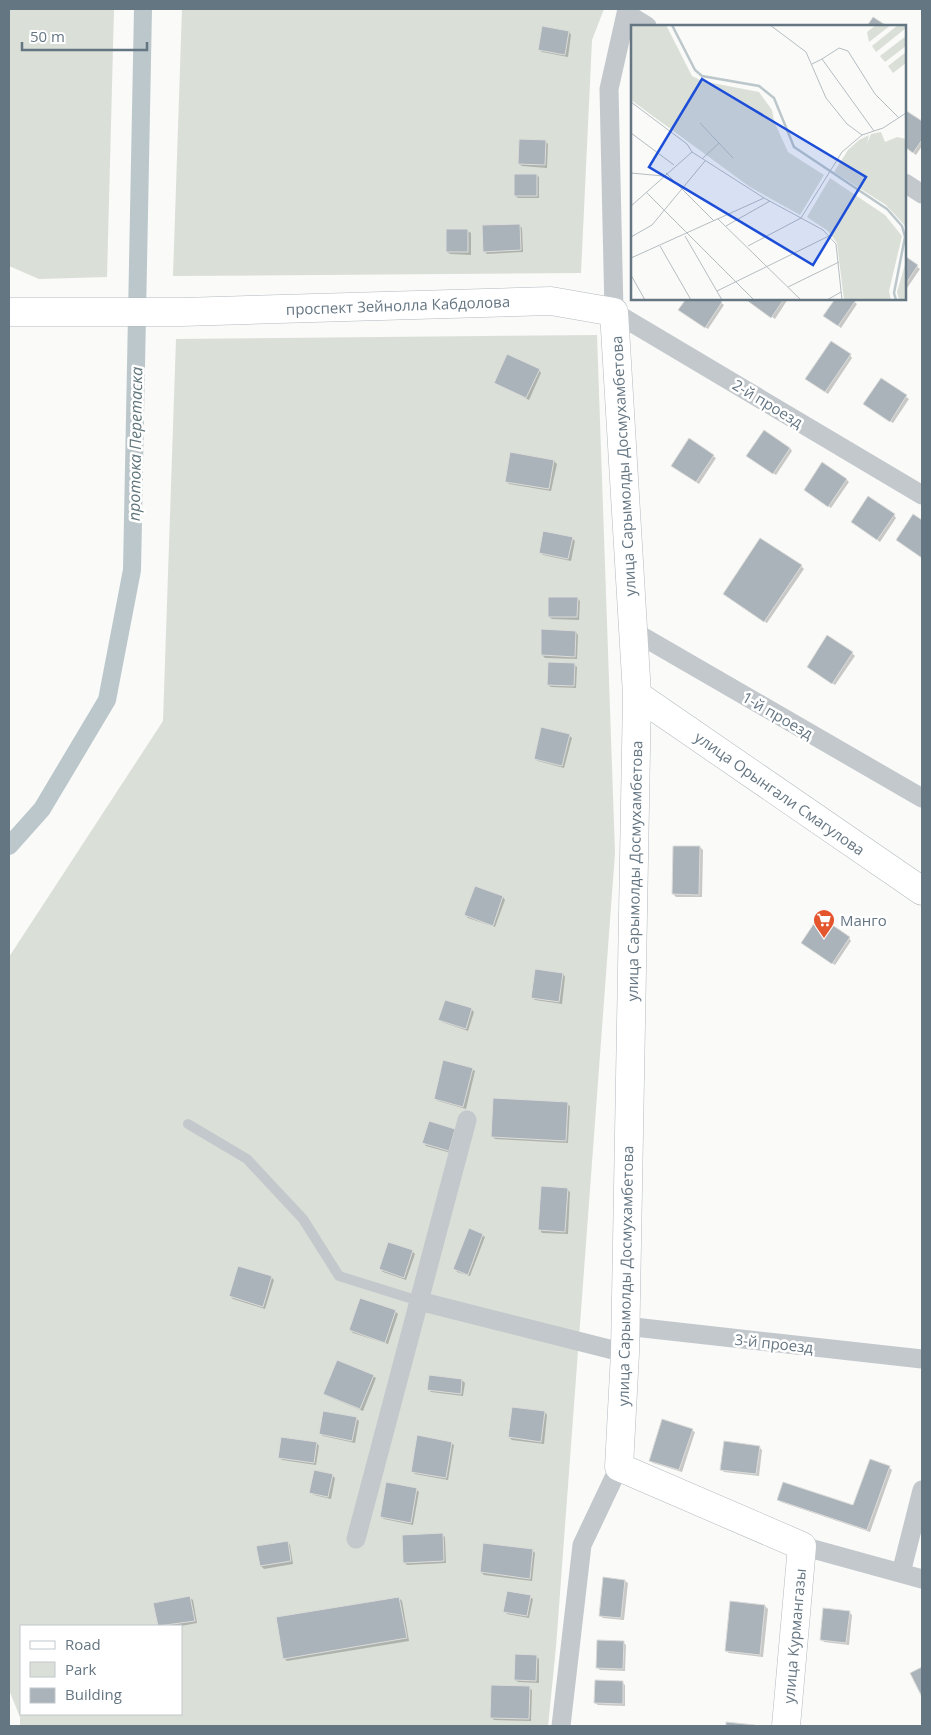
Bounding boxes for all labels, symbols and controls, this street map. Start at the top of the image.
scale bar [22,20,148,52]
inset map [631,25,906,300]
text: 50 m [30,26,65,46]
street label: проспект Зейнолла Кабдолова [286,291,510,319]
street label: улица Сарымолды Досмухамбетова [606,335,640,597]
water label: протока Перетаска [123,367,147,521]
street label: 2-й проезд [729,374,807,432]
street label: 1-й проезд [739,687,817,744]
street label: улица Орынгали Смагулова [691,727,869,859]
street label: улица Сарымолды Досмухамбетова [622,740,646,1002]
supermarket icon: Манго [812,908,836,939]
place label: Манго [840,910,887,930]
street label: улица Сарымолды Досмухамбетова [613,1145,637,1407]
street label: 3-й проезд [734,1329,815,1357]
street label: улица Курмангазы [778,1568,810,1704]
legend [20,1625,182,1715]
text: Road [65,1634,101,1654]
text: Park [65,1659,96,1679]
text: Building [65,1684,122,1704]

